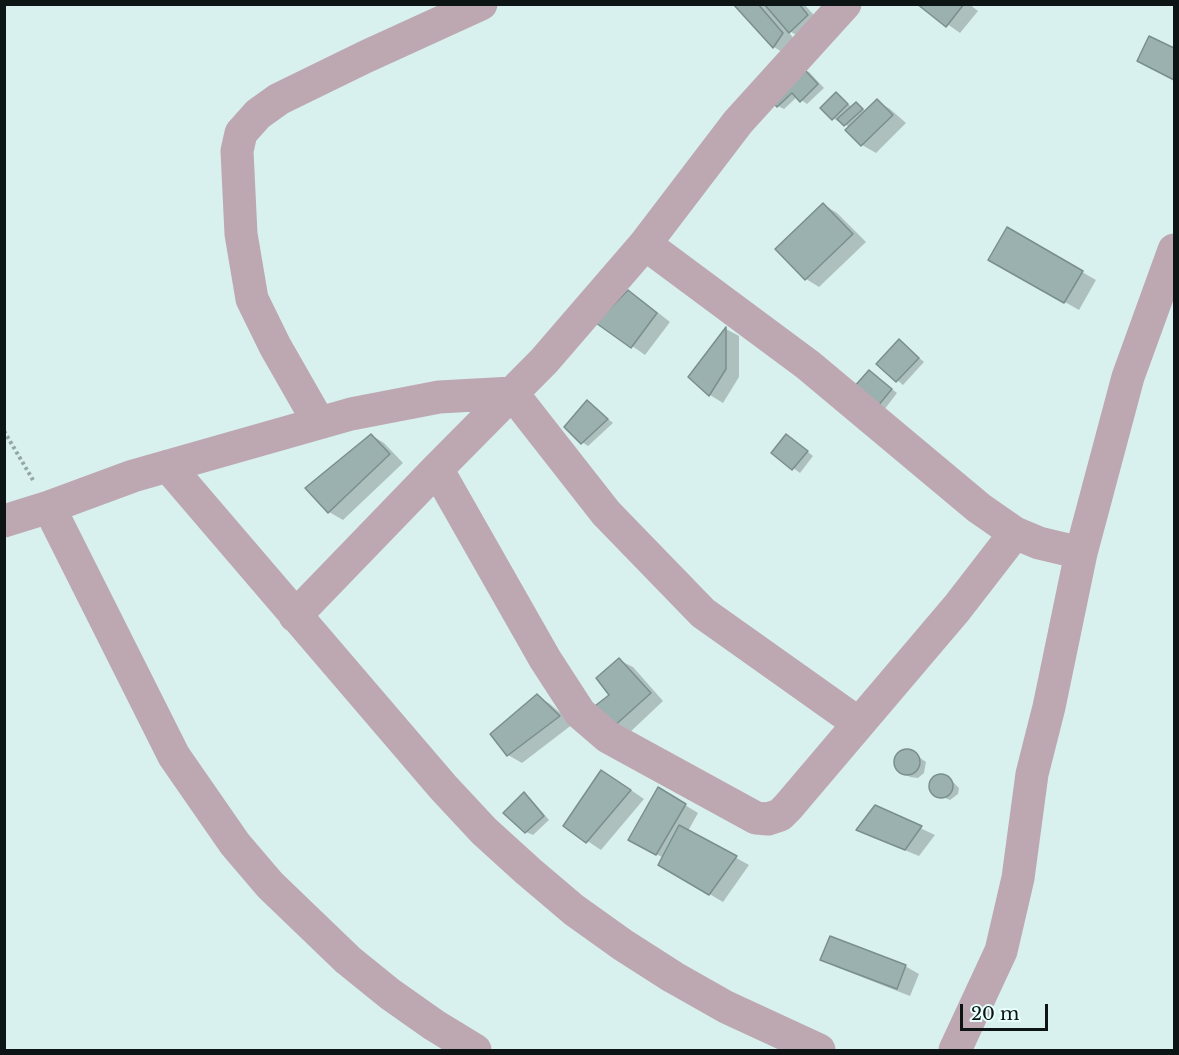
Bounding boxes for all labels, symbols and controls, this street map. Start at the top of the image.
scale bar [963,992,1052,1030]
text: 20 m [971,1003,1019,1025]

